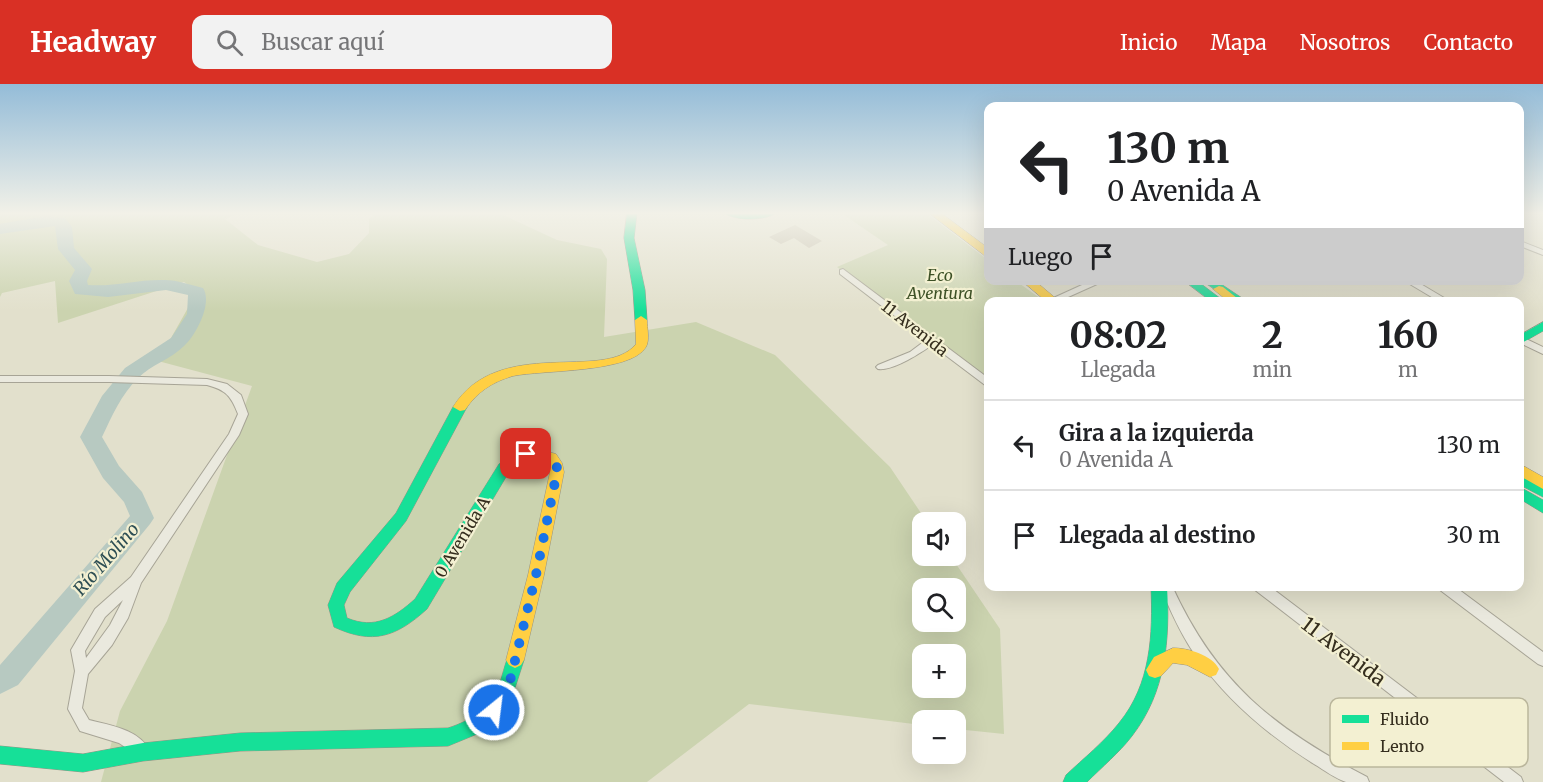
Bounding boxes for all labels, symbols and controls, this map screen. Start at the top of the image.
search box [192,15,612,69]
text: Headway [30,24,156,60]
icon: search [213,26,246,59]
text: Buscar aquí [261,28,384,56]
text: Inicio [1120,29,1178,56]
text: Mapa [1211,29,1267,56]
text: Nosotros [1300,29,1390,56]
text: Contacto [1423,29,1513,56]
text: 130 m [1107,122,1229,174]
icon: left [1008,126,1086,204]
text: 0 Avenida A [1107,174,1260,208]
icon: arrive [1085,240,1118,273]
text: Luego [1008,243,1073,271]
park label: Eco Aventura [905,265,973,303]
street label: 11 Avenida [878,296,953,361]
text: 08:02 [1069,313,1167,358]
text: 2 [1262,313,1283,358]
text: 160 [1377,313,1439,358]
text: Llegada [1081,357,1156,382]
text: min [1253,357,1292,382]
text: m [1398,357,1418,382]
text: Gira a la izquierda [1059,419,1254,447]
pin [500,428,551,479]
icon: left [1008,429,1041,462]
text: 130 m [1437,431,1500,459]
icon: arrive [509,437,542,470]
text: 0 Avenida A [1059,447,1173,472]
street label: 0 Avenida A [430,492,494,581]
map controls [912,512,966,764]
button: sound [912,512,966,566]
water label: Río Molino [68,518,144,600]
icon: arrive [1008,519,1041,552]
text: Llegada al destino [1059,521,1255,549]
text: 30 m [1446,521,1500,549]
button: search [912,578,966,632]
street label: 11 Avenida [1297,611,1391,691]
button: + [912,644,966,698]
position arrow [462,678,526,742]
legend [1330,698,1528,767]
text: Fluido [1380,709,1429,729]
button: − [912,710,966,764]
text: Lento [1380,736,1424,756]

